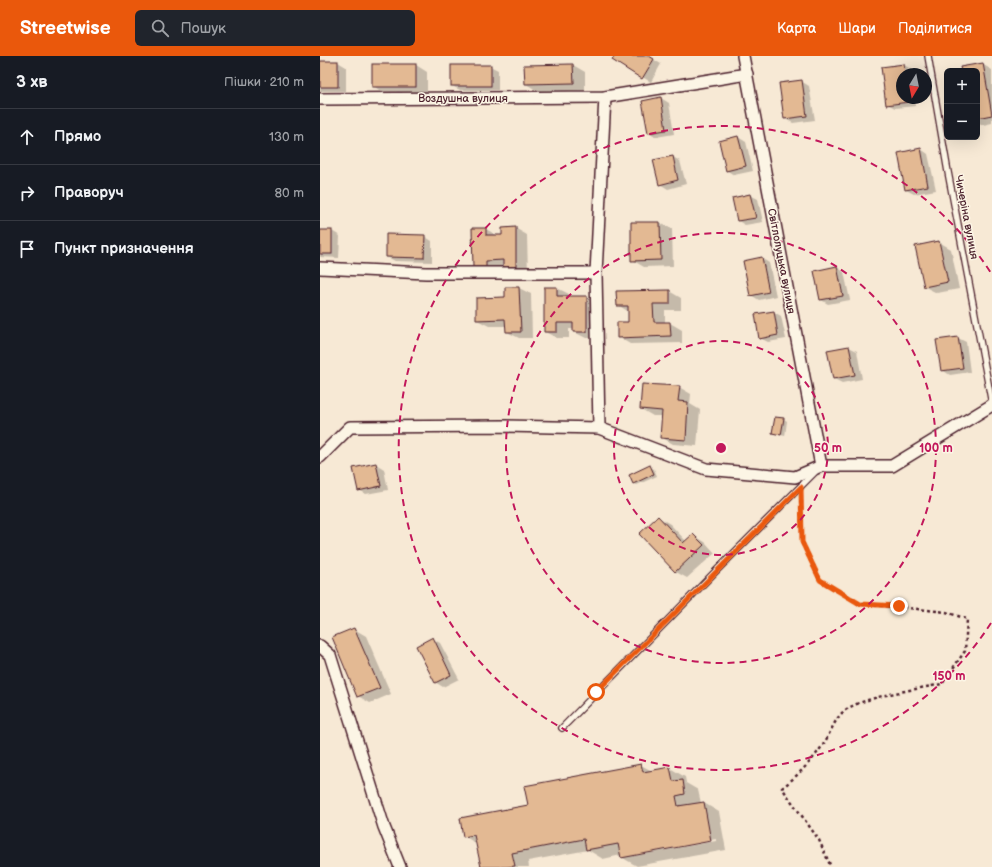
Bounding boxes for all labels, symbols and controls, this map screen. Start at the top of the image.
search box [135,10,415,46]
text: Streetwise [20,17,111,40]
icon: search [149,17,171,39]
text: Пошук [181,19,226,38]
text: Карта [777,20,816,37]
text: Шари [838,20,876,37]
text: Поділитися [898,20,972,37]
north arrow [896,68,932,104]
map controls [944,68,980,140]
button: + [944,68,980,104]
text: 3 хв [16,72,48,92]
text: Пішки · 210 m [224,74,304,90]
street label: Воздушна вулиця [418,92,508,105]
button: − [944,104,980,140]
icon: ahead [16,126,38,148]
text: Прямо [54,127,101,146]
text: 130 m [269,129,304,145]
street label: Чичеріна вулиця [952,174,981,260]
icon: right [16,182,38,204]
text: Праворуч [54,183,124,202]
text: 80 m [275,185,304,201]
street label: Світлолуцька вулиця [765,207,798,315]
icon: arrive [16,238,38,260]
text: Пункт призначення [54,239,194,258]
centre of rings [714,441,728,455]
text: 50 m [814,441,842,456]
text: 100 m [919,441,953,456]
route end [890,597,908,615]
text: 150 m [933,669,965,684]
route start [587,683,605,701]

